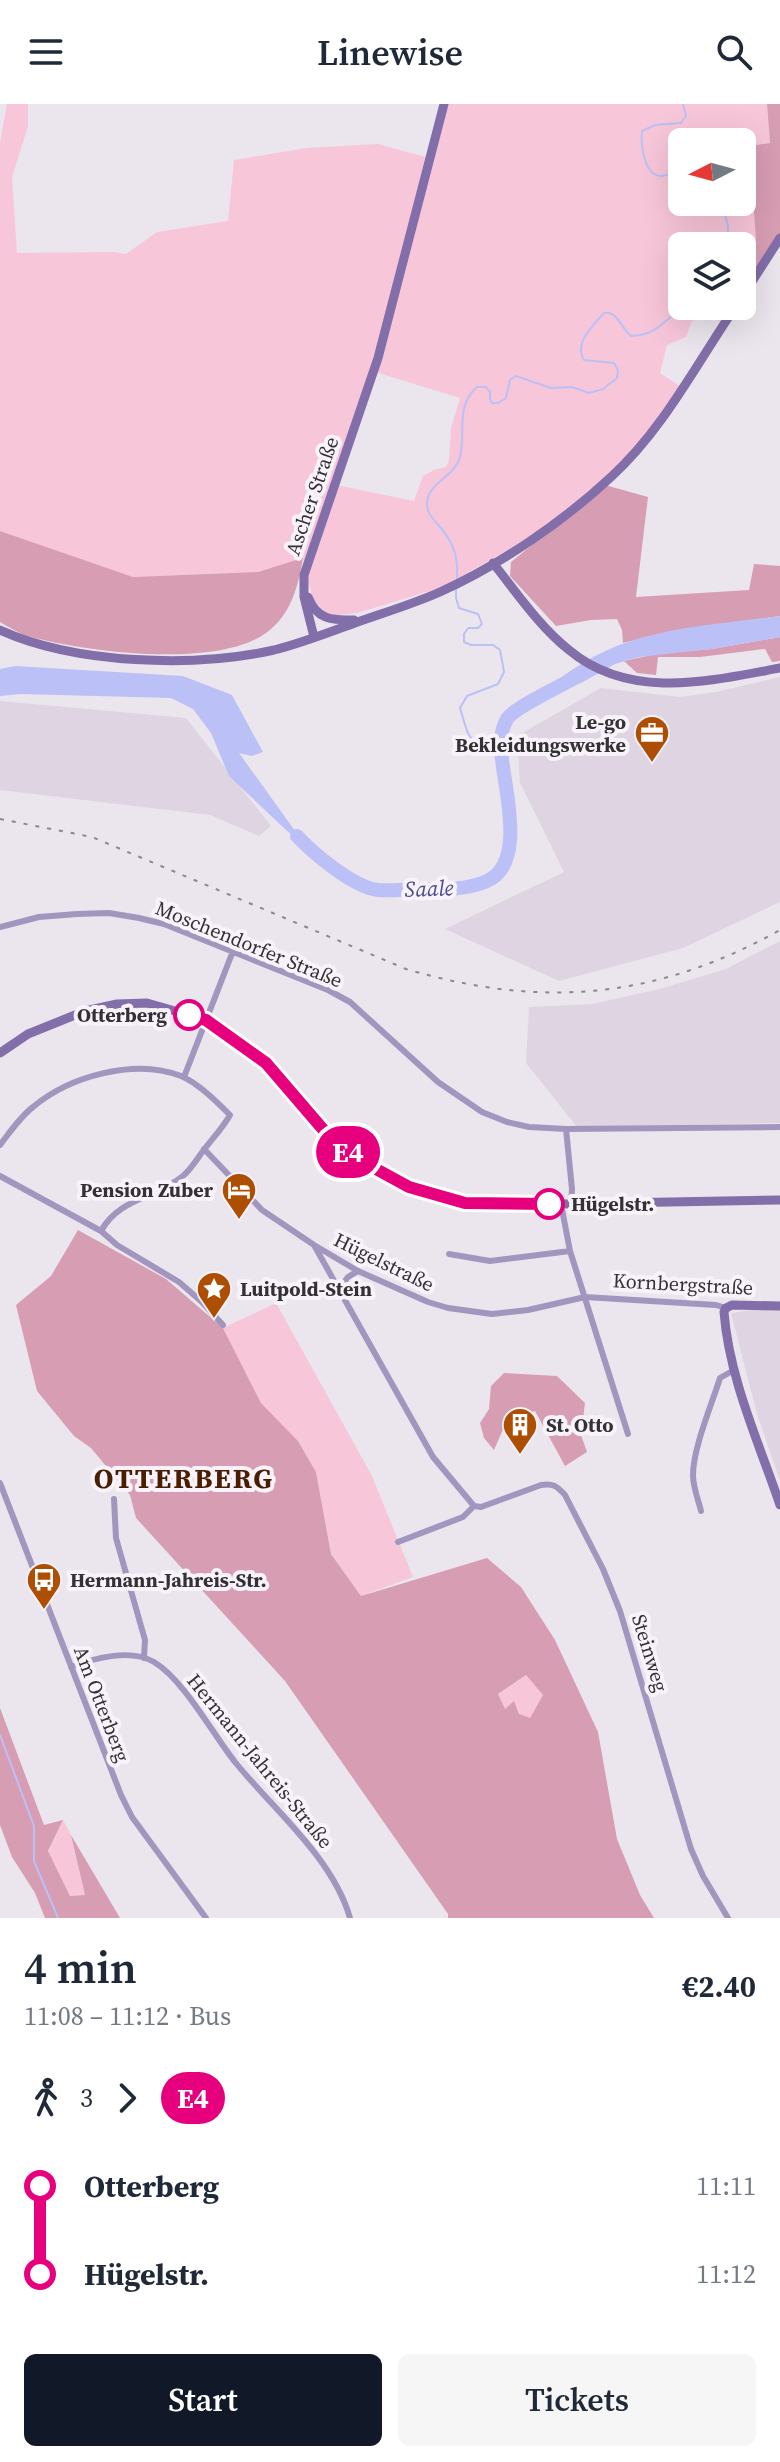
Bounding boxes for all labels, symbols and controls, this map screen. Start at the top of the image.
text: Linewise [317,28,463,77]
icon: menu [24,30,68,74]
icon: search [712,30,756,74]
north arrow [668,128,756,216]
map controls [668,128,756,320]
button: layers [668,232,756,320]
street label: Ascher Straße [279,433,345,559]
place label: Le-go Bekleidungswerke [455,708,626,759]
office icon: Le-go Bekleidungswerke [633,714,671,764]
water label: Saale [404,872,454,904]
street label: Moschendorfer Straße [151,894,347,994]
marker: Otterberg [174,1000,204,1030]
place label: Otterberg [77,1001,167,1029]
line badge: E4 [312,1126,384,1178]
text: E4 [332,1133,364,1171]
hotel icon: Pension Zuber [220,1171,258,1221]
place label: Pension Zuber [80,1176,214,1204]
marker: Hügelstr. [534,1189,564,1219]
place label: Hügelstr. [571,1190,654,1218]
street label: Hügelstraße [329,1226,439,1298]
street label: Kornbergstraße [612,1266,754,1302]
place icon: Luitpold-Stein [195,1270,233,1320]
place label: Luitpold-Stein [240,1275,372,1303]
building icon: St. Otto [501,1406,539,1456]
place label: St. Otto [546,1411,614,1439]
district label: OTTERBERG [94,1459,274,1497]
bus stop icon: Hermann-Jahreis-Str. [25,1561,63,1611]
place label: Hermann-Jahreis-Str. [70,1566,267,1594]
street label: Steinweg [625,1611,675,1695]
street label: Am Otterberg [67,1642,137,1766]
street label: Hermann-Jahreis-Straße [181,1668,339,1854]
text: 4 min [24,1937,137,1998]
text: €2.40 [682,1966,756,2007]
text: 11:08 – 11:12 · Bus [24,1998,231,2034]
icon: walk [24,2076,68,2120]
icon: forward [105,2076,149,2120]
text: E4 [177,2079,209,2117]
text: 3 [80,2080,93,2116]
text: Otterberg [84,2166,219,2207]
text: 11:11 [696,2168,756,2204]
text: Hügelstr. [84,2254,209,2295]
text: 11:12 [696,2256,756,2292]
button: Start [24,2354,382,2446]
button: Tickets [398,2354,756,2446]

